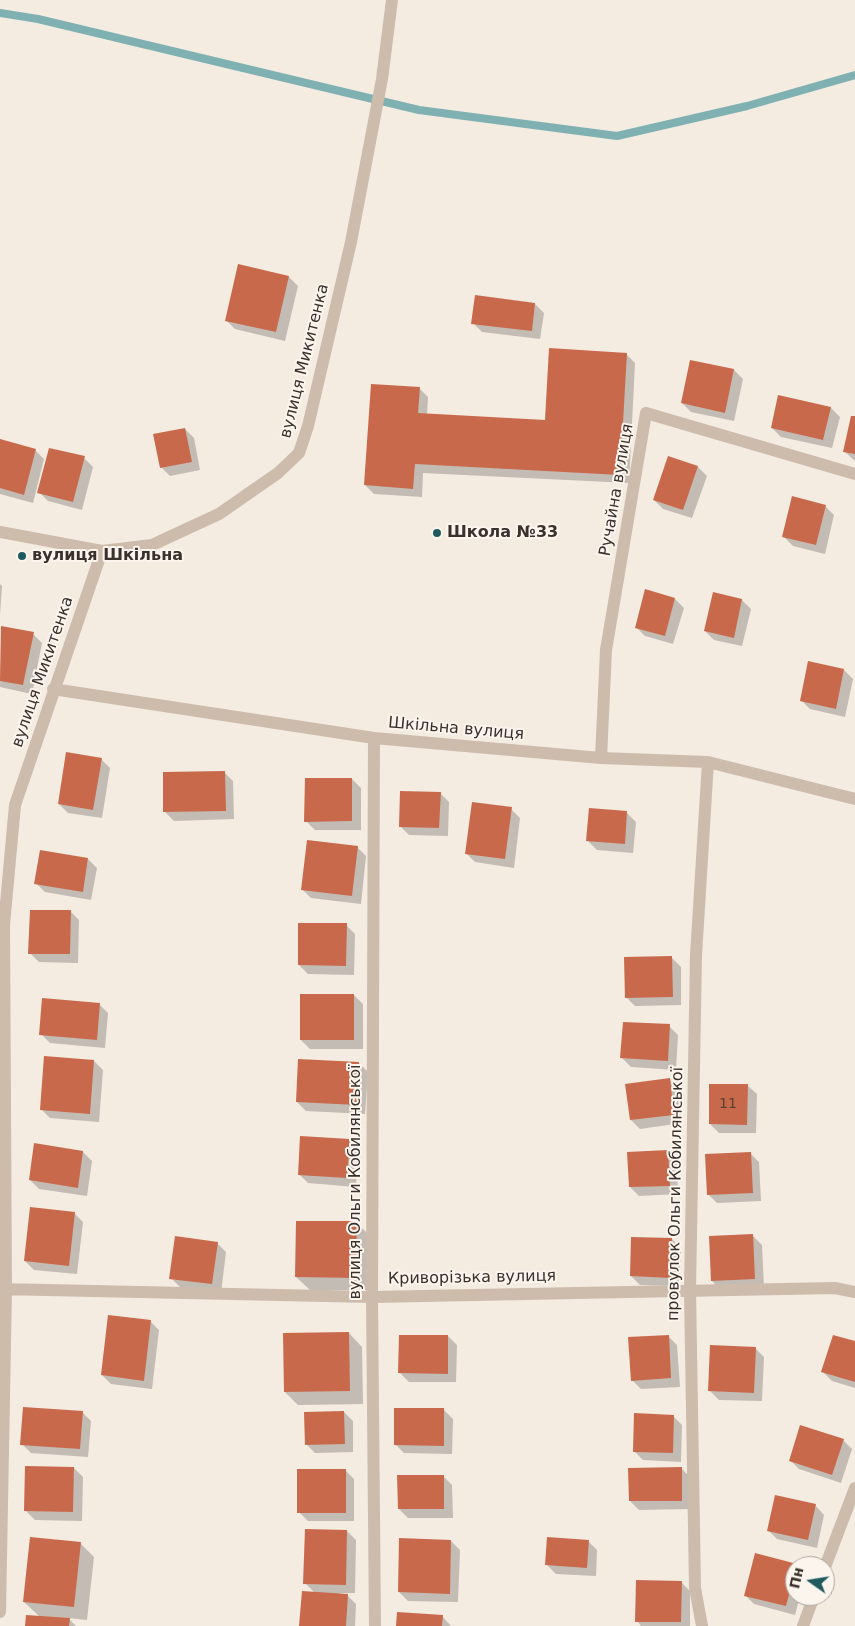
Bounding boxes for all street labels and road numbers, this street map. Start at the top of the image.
street label: вулиця Микитенка [277,282,333,440]
street label: Ручайна вулиця [596,422,638,558]
street label: вулиця Микитенка [8,594,78,750]
street label: Шкільна вулиця [387,713,525,745]
street label: вулиця Ольги Кобилянської [346,1064,366,1300]
street label: провулок Ольги Кобилянської [664,1067,688,1321]
street label: Криворізька вулиця [388,1267,556,1289]

